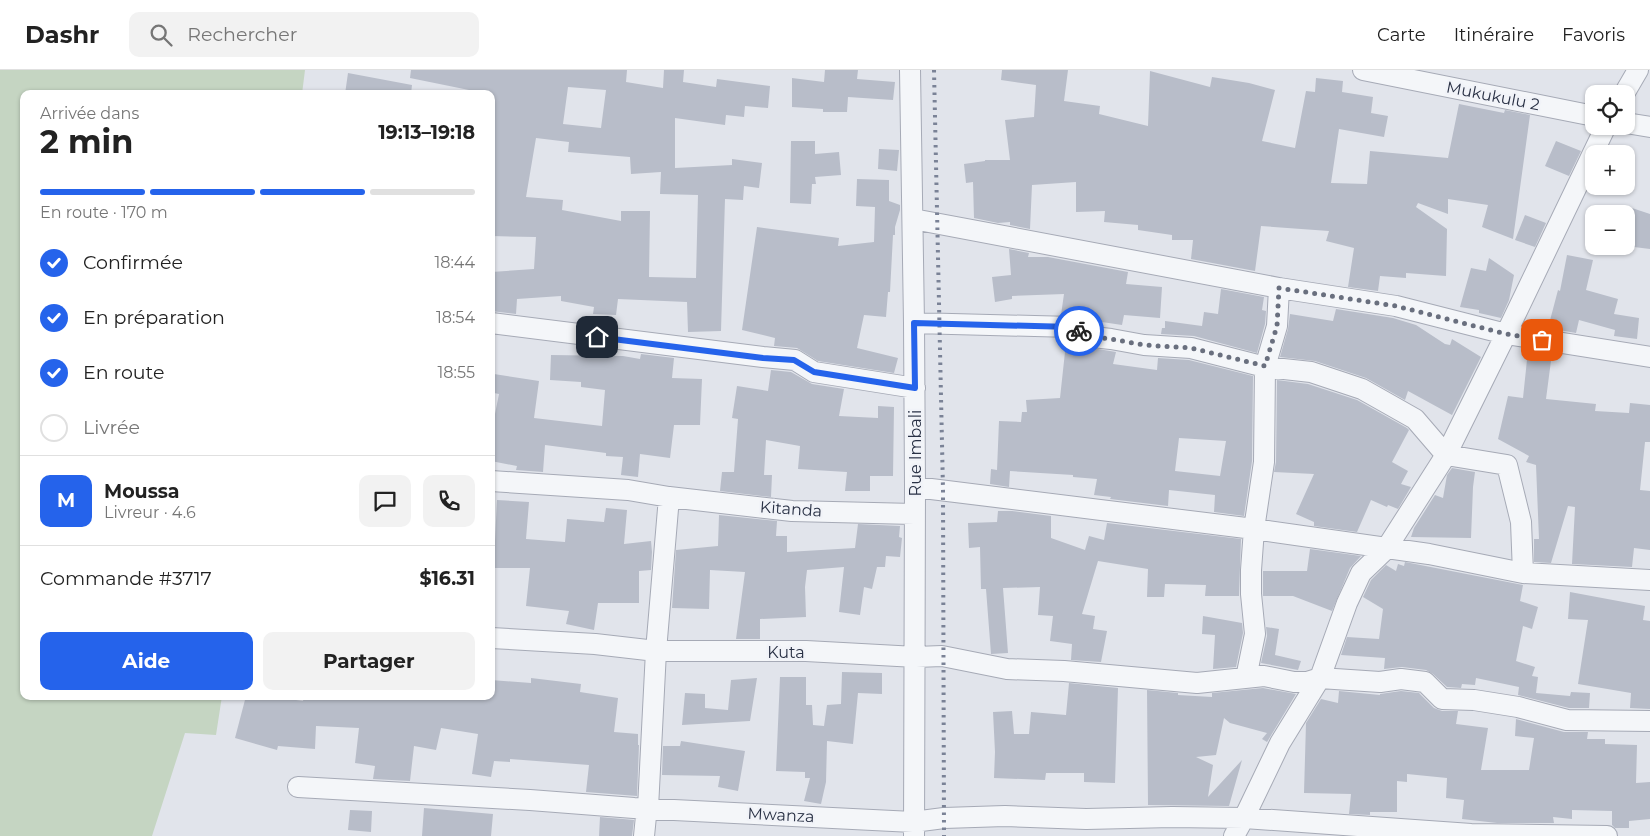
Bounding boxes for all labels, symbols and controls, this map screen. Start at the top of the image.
search box [129,12,479,57]
text: Dashr [25,20,99,49]
icon: search [147,21,175,49]
text: Rechercher [187,23,297,46]
text: Carte [1377,24,1426,46]
text: Itinéraire [1454,24,1534,46]
text: Favoris [1562,24,1625,46]
street label: Mukukulu 2 [1445,78,1541,114]
map controls [1585,85,1635,255]
button: locate [1585,85,1635,135]
text: Arrivée dans [40,104,139,123]
text: 19:13–19:18 [378,121,475,144]
text: 2 min [40,122,133,161]
button: + [1585,145,1635,195]
text: En route · 170 m [40,203,168,222]
button: − [1585,205,1635,255]
icon: check [40,249,68,277]
text: Confirmée [83,251,183,274]
text: 18:44 [434,253,475,272]
icon: check [40,304,68,332]
text: En préparation [83,306,225,329]
courier [1054,306,1104,356]
text: 18:54 [436,308,475,327]
pin [576,316,618,358]
icon: bike [1065,317,1093,345]
pin [1521,319,1563,361]
icon: home [583,323,611,351]
icon: bag [1528,326,1556,354]
icon: check [40,359,68,387]
text: En route [83,361,164,384]
text: 18:55 [438,363,475,382]
street label: Rue Imbali [906,410,925,496]
text: Livrée [83,416,140,439]
button: chat [359,475,411,527]
button: phone [423,475,475,527]
text: Moussa [104,480,180,503]
text: M [57,489,75,512]
street label: Kitanda [759,497,823,521]
text: Livreur · 4.6 [104,503,196,522]
text: Commande #3717 [40,567,212,590]
text: $16.31 [419,567,475,590]
button: Aide [40,632,253,690]
button: Partager [263,632,475,690]
street label: Kuta [767,643,805,662]
street label: Mwanza [747,804,815,826]

